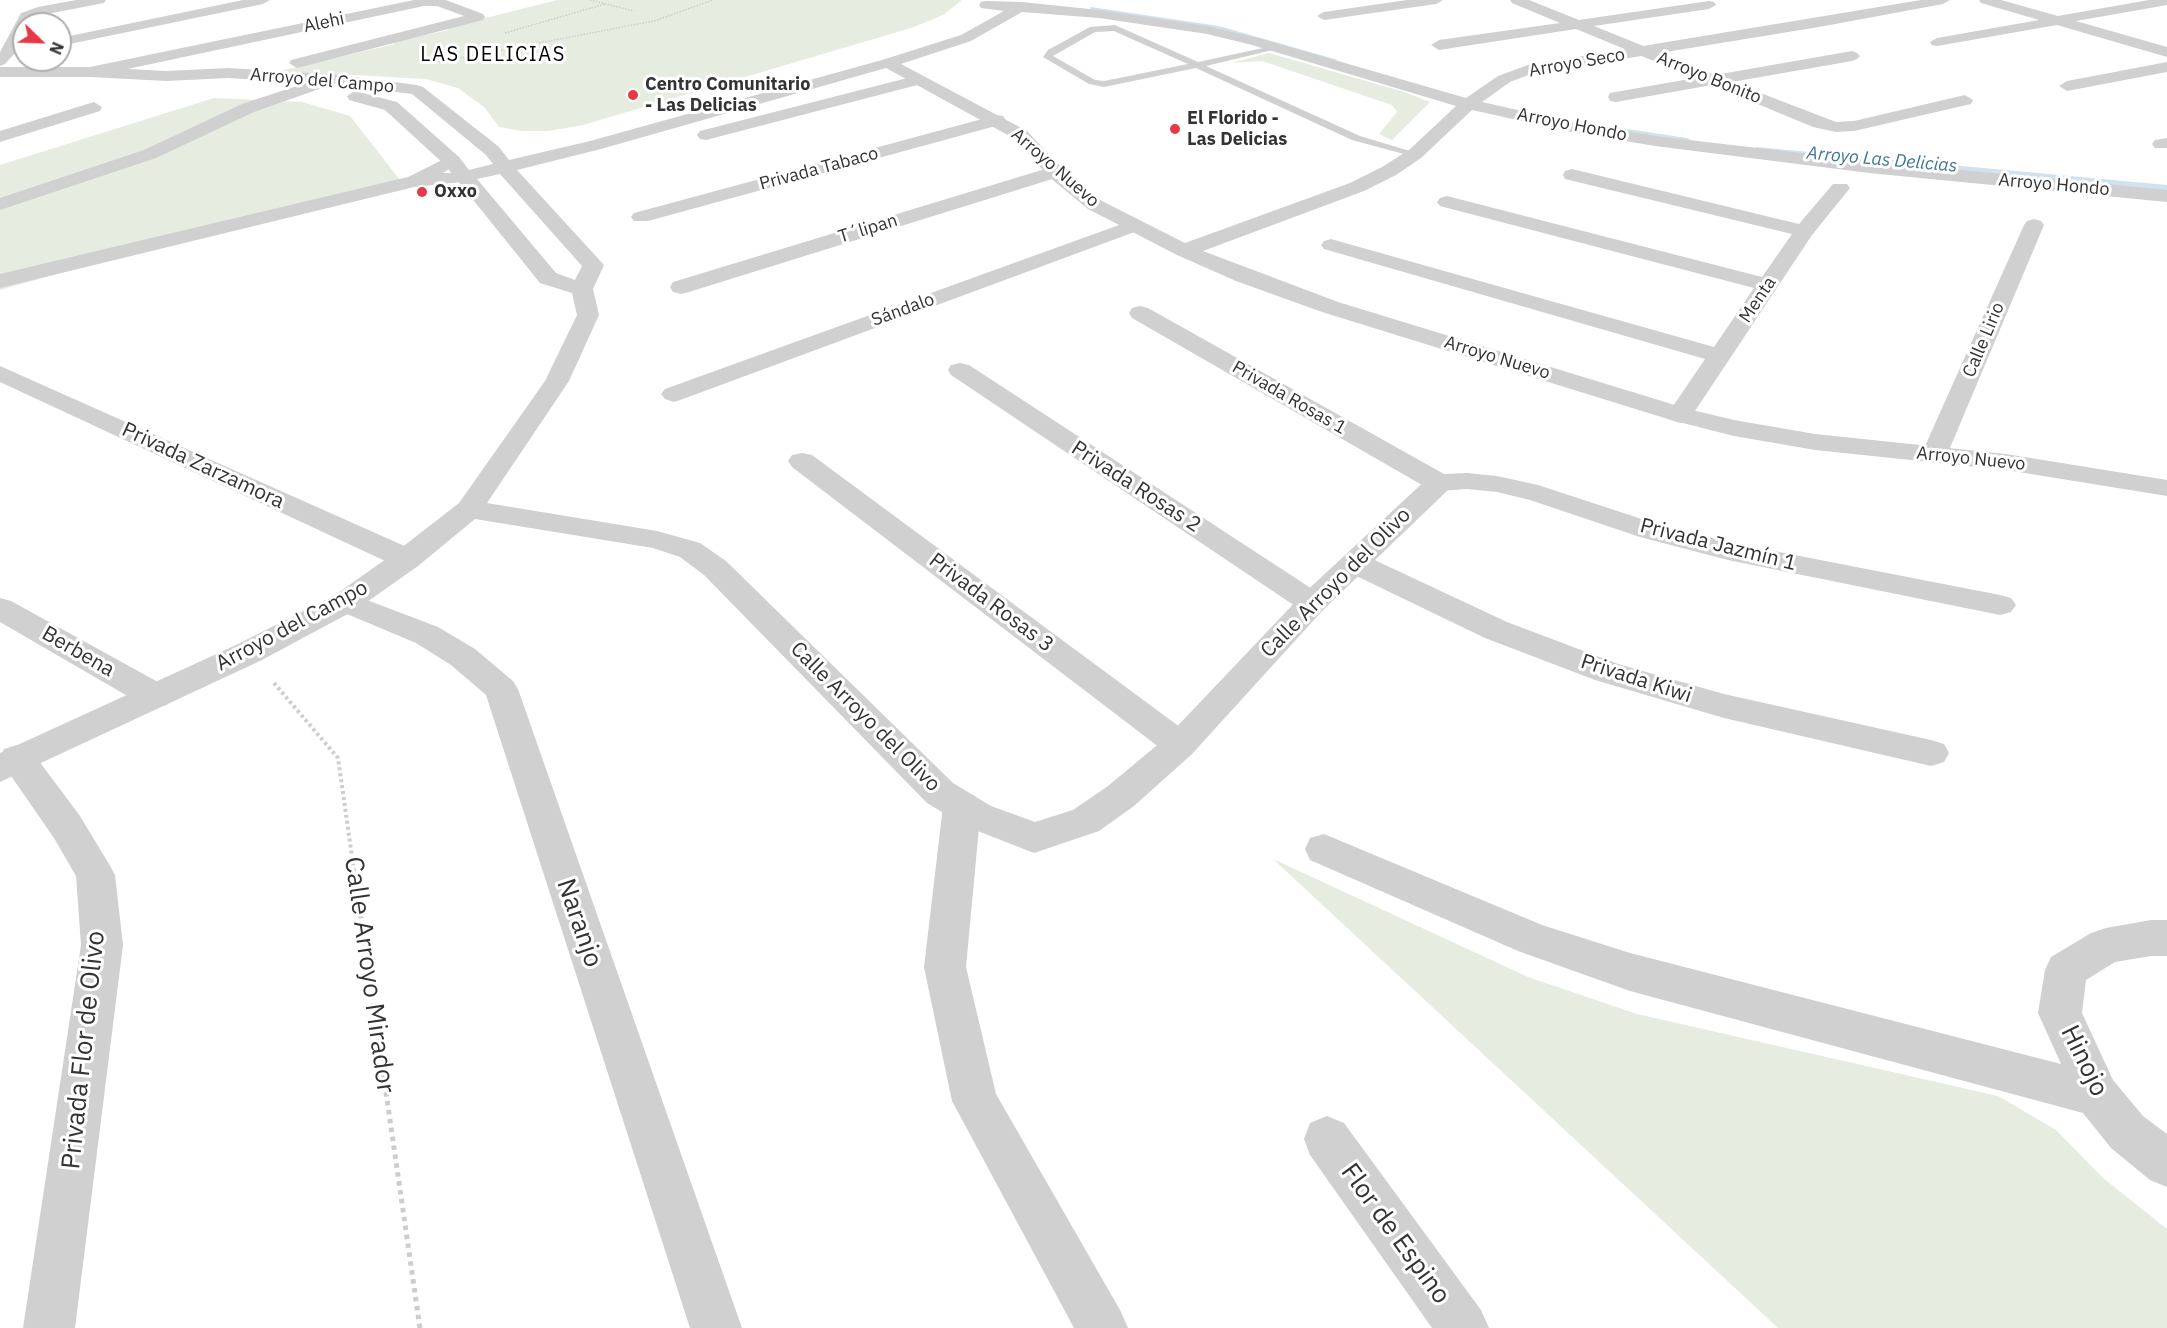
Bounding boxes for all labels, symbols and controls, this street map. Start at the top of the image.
street label: Alehi [302,8,346,38]
north arrow [12,12,72,72]
text: N [45,39,68,57]
district label: LAS DELICIAS [420,43,566,67]
street label: Arroyo Seco [1527,44,1627,82]
street label: Arroyo Bonito [1654,47,1764,109]
street label: Arroyo del Campo [249,64,395,98]
place label: Centro Comunitario - Las Delicias [645,74,810,116]
marker: Centro Comunitario - Las Delicias [626,88,640,102]
street label: Arroyo Hondo [1515,104,1629,146]
place label: El Florido - Las Delicias [1187,108,1287,150]
marker: El Florido - Las Delicias [1168,122,1182,136]
street label: Arroyo Nuevo [1007,124,1103,212]
street label: Privada Tabaco [757,143,881,195]
water label: Arroyo Las Delicias [1806,143,1958,177]
street label: Arroyo Hondo [1998,169,2110,201]
place label: Oxxo [434,181,477,203]
marker: Oxxo [415,185,429,199]
street label: T´lipan [836,210,900,248]
street label: Menta [1735,273,1781,327]
street label: Sándalo [869,289,937,331]
street label: Calle Lirio [1959,299,2009,381]
street label: Arroyo Nuevo [1442,332,1552,384]
street label: Privada Rosas 1 [1228,357,1350,439]
street label: Privada Zarzamora [118,417,288,515]
street label: Privada Rosas 2 [1067,436,1205,538]
street label: Arroyo Nuevo [1915,443,2027,475]
street label: Calle Arroyo del Olivo [1256,503,1416,663]
street label: Privada Jazmín 1 [1637,513,1799,577]
street label: Privada Rosas 3 [924,548,1058,658]
street label: Arroyo del Campo [212,575,372,677]
street label: Berbena [37,621,119,683]
street label: Calle Arroyo del Olivo [785,637,945,797]
street label: Privada Kiwi [1577,649,1695,709]
street label: Calle Arroyo Mirador [337,855,401,1095]
street label: Naranjo [549,875,609,971]
street label: Privada Flor de Olivo [56,929,112,1171]
street label: Hinojo [2053,1020,2115,1102]
street label: Flor de Espino [1334,1158,1456,1310]

